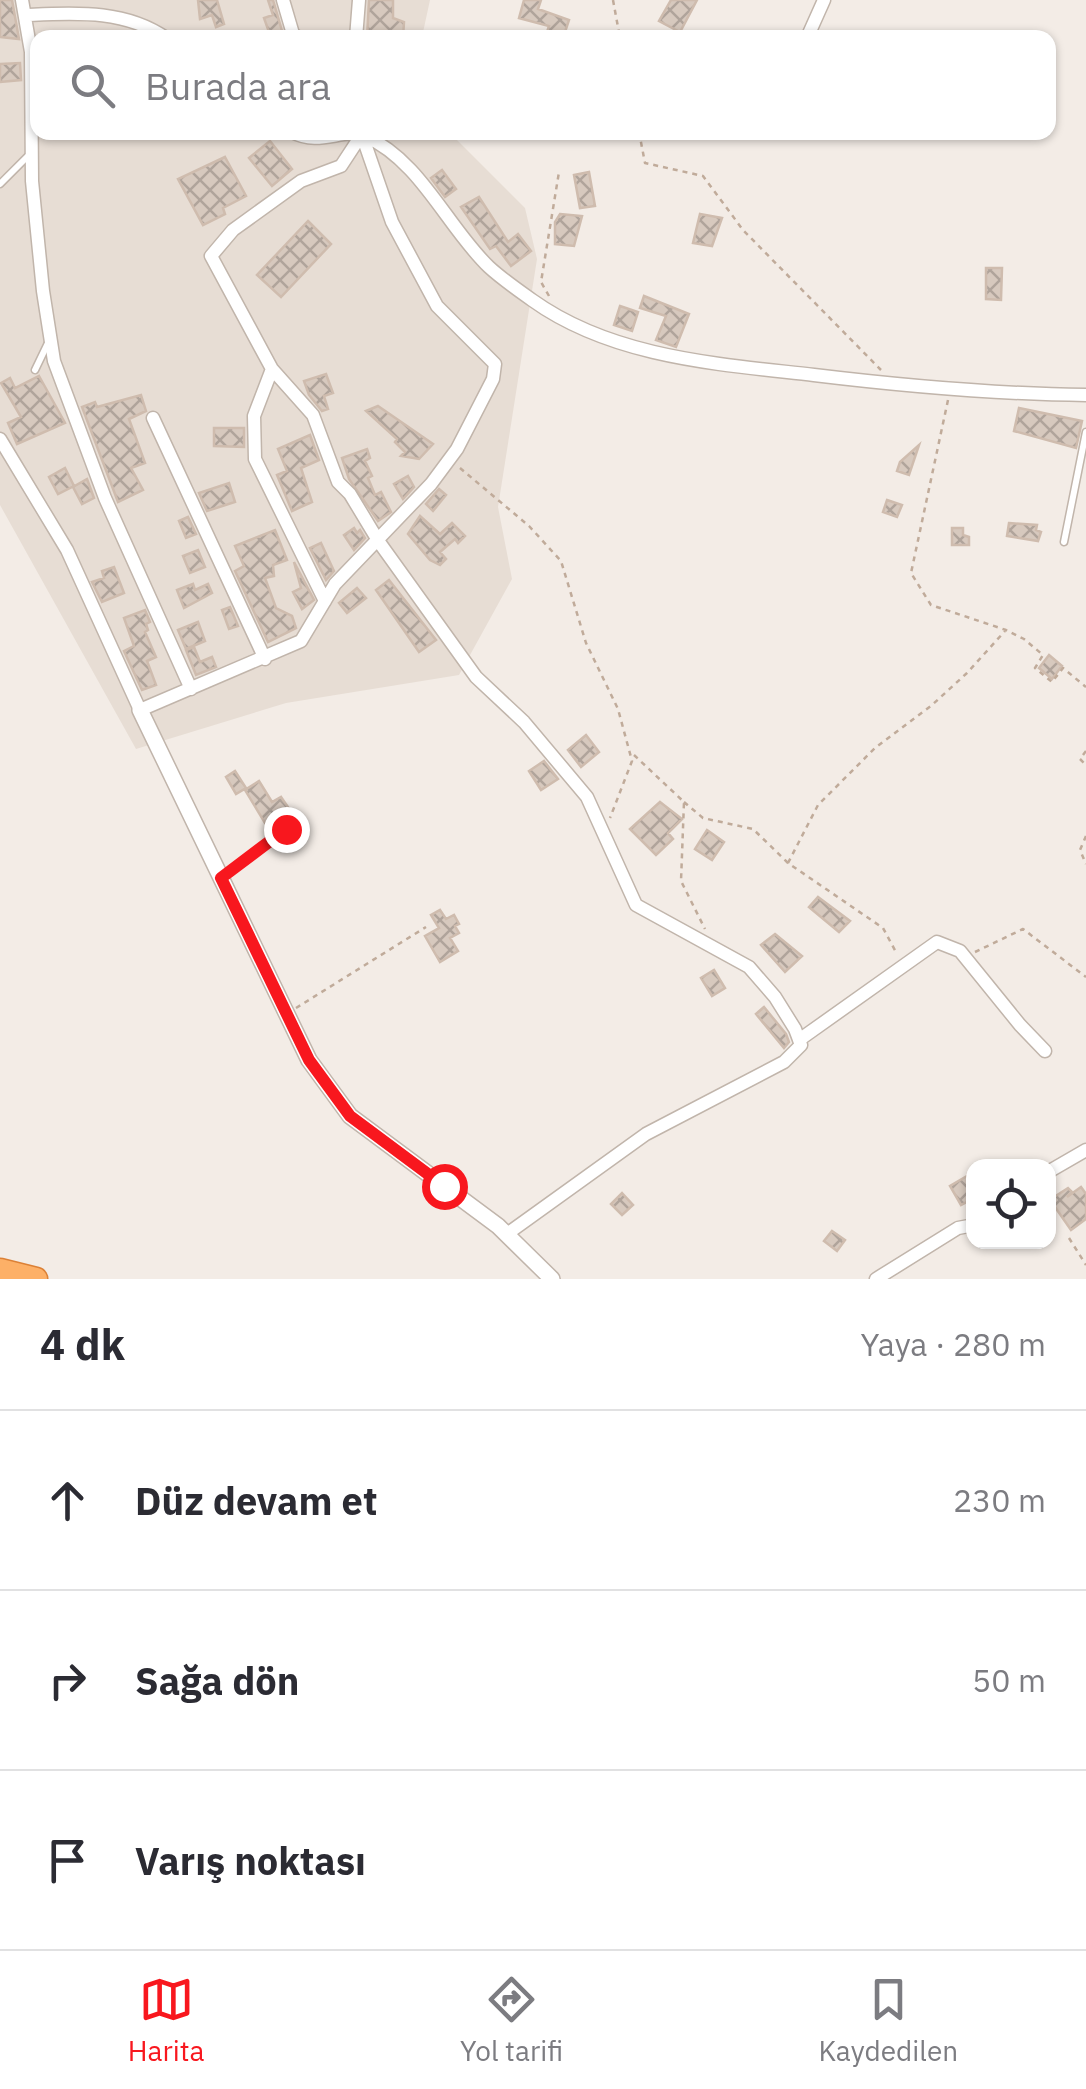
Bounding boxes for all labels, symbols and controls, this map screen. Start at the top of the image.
search box [30,30,1056,140]
icon: search [65,58,120,113]
text: Burada ara [145,61,331,110]
route end [264,807,310,853]
map controls [966,1159,1056,1249]
button: locate [966,1159,1056,1249]
route start [422,1164,468,1210]
text: 4 dk [40,1317,125,1372]
text: Yaya · 280 m [860,1323,1046,1365]
icon: ahead [40,1473,95,1528]
text: Düz devam et [135,1476,377,1525]
text: 230 m [953,1479,1046,1521]
icon: right [40,1653,95,1708]
text: Sağa dön [135,1656,299,1705]
text: 50 m [972,1659,1046,1701]
icon: arrive [40,1833,95,1888]
text: Varış noktası [135,1836,366,1885]
tab: Harita [128,1972,205,2069]
tab: Yol tarifi [460,1972,563,2069]
tab: Kaydedilen [819,1972,958,2069]

